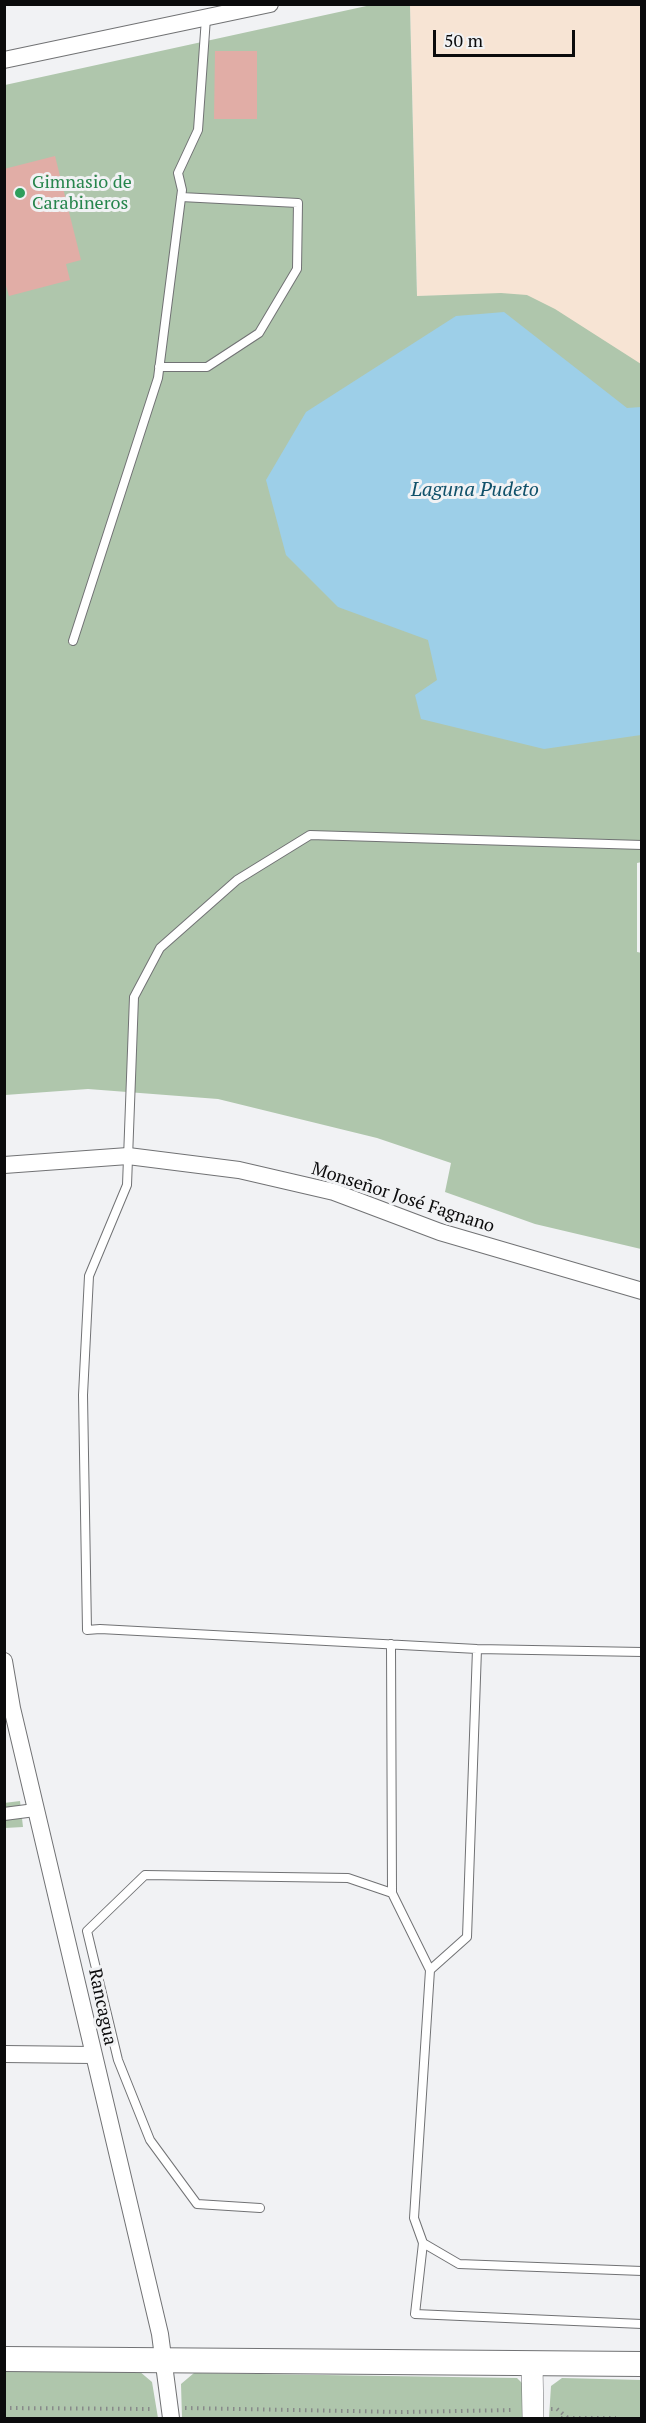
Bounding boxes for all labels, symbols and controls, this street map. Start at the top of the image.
scale bar [436,18,578,56]
text: 50 m [444,28,483,52]
place label: Gimnasio de Carabineros [32,172,132,214]
marker: Gimnasio de Carabineros [13,186,27,200]
water label: Laguna Pudeto [411,478,539,502]
street label: Monseñor José Fagnano [309,1158,497,1238]
street label: Rancagua [83,1967,121,2047]

